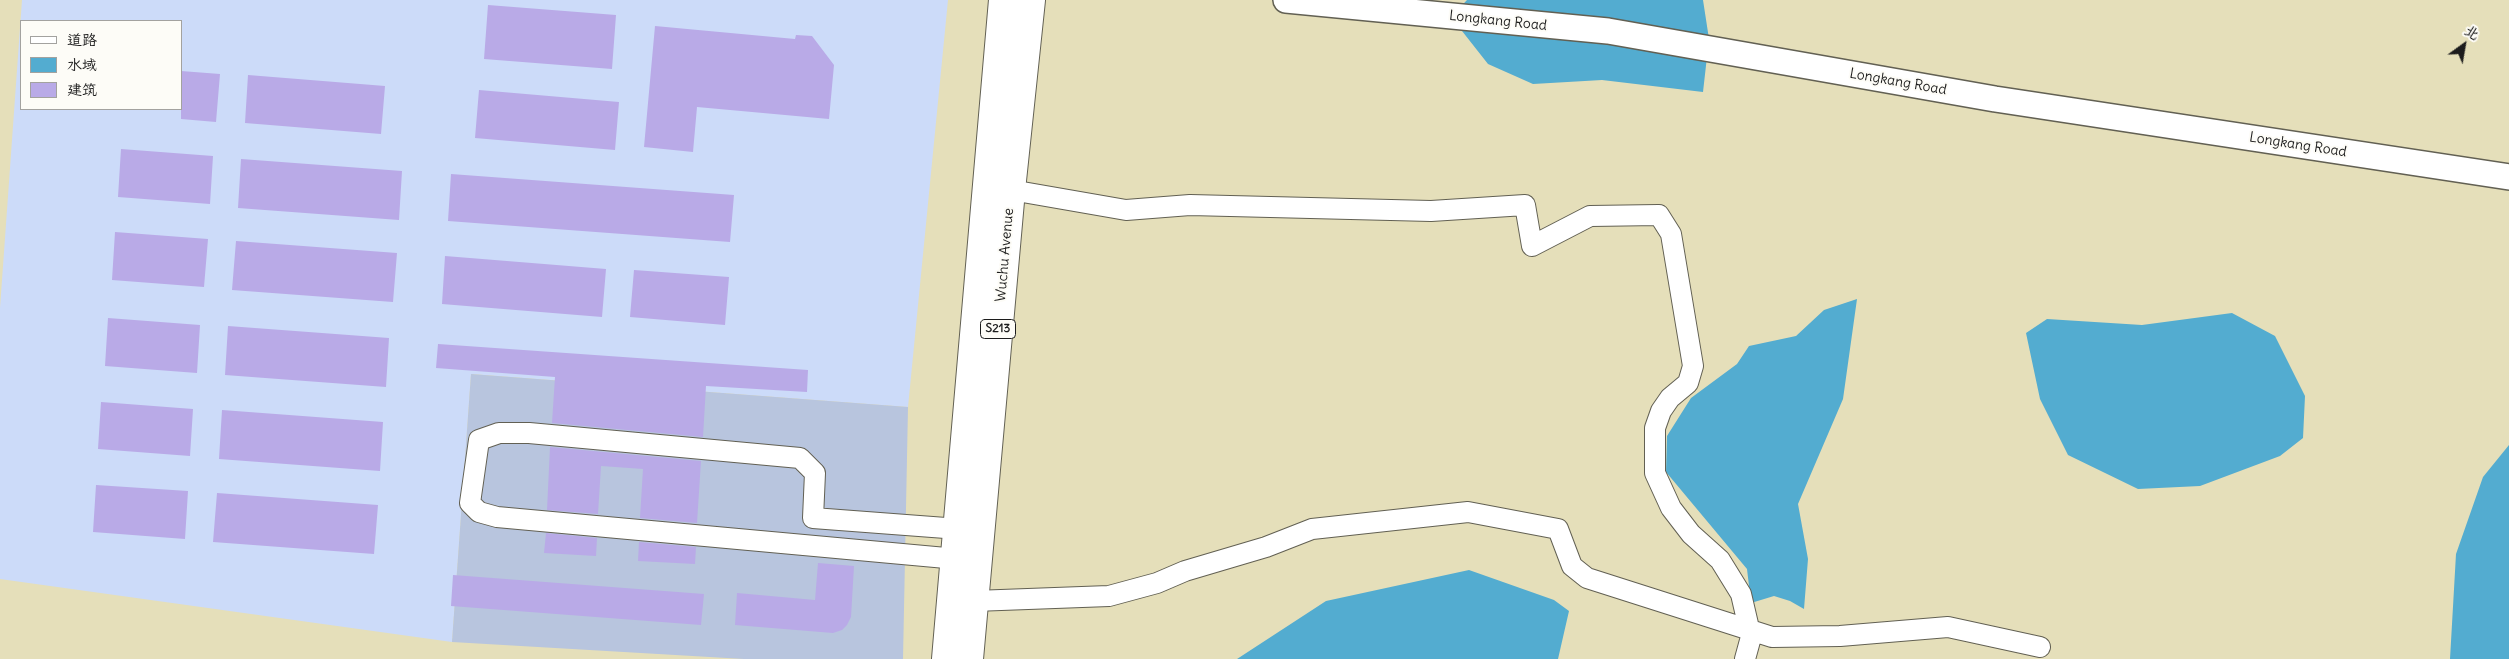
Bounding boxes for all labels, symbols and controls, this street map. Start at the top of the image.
street label: Longkang Road [1448,8,1548,34]
legend [20,20,182,110]
north arrow [2439,20,2489,70]
text: 北 [2461,21,2483,44]
text: 道路 [67,30,97,49]
text: 水域 [67,55,97,74]
street label: Longkang Road [1848,65,1948,99]
text: 建筑 [67,80,97,99]
street label: Longkang Road [2248,129,2348,161]
street label: Wuchu Avenue [993,207,1017,303]
road number: S213 [980,320,1016,338]

